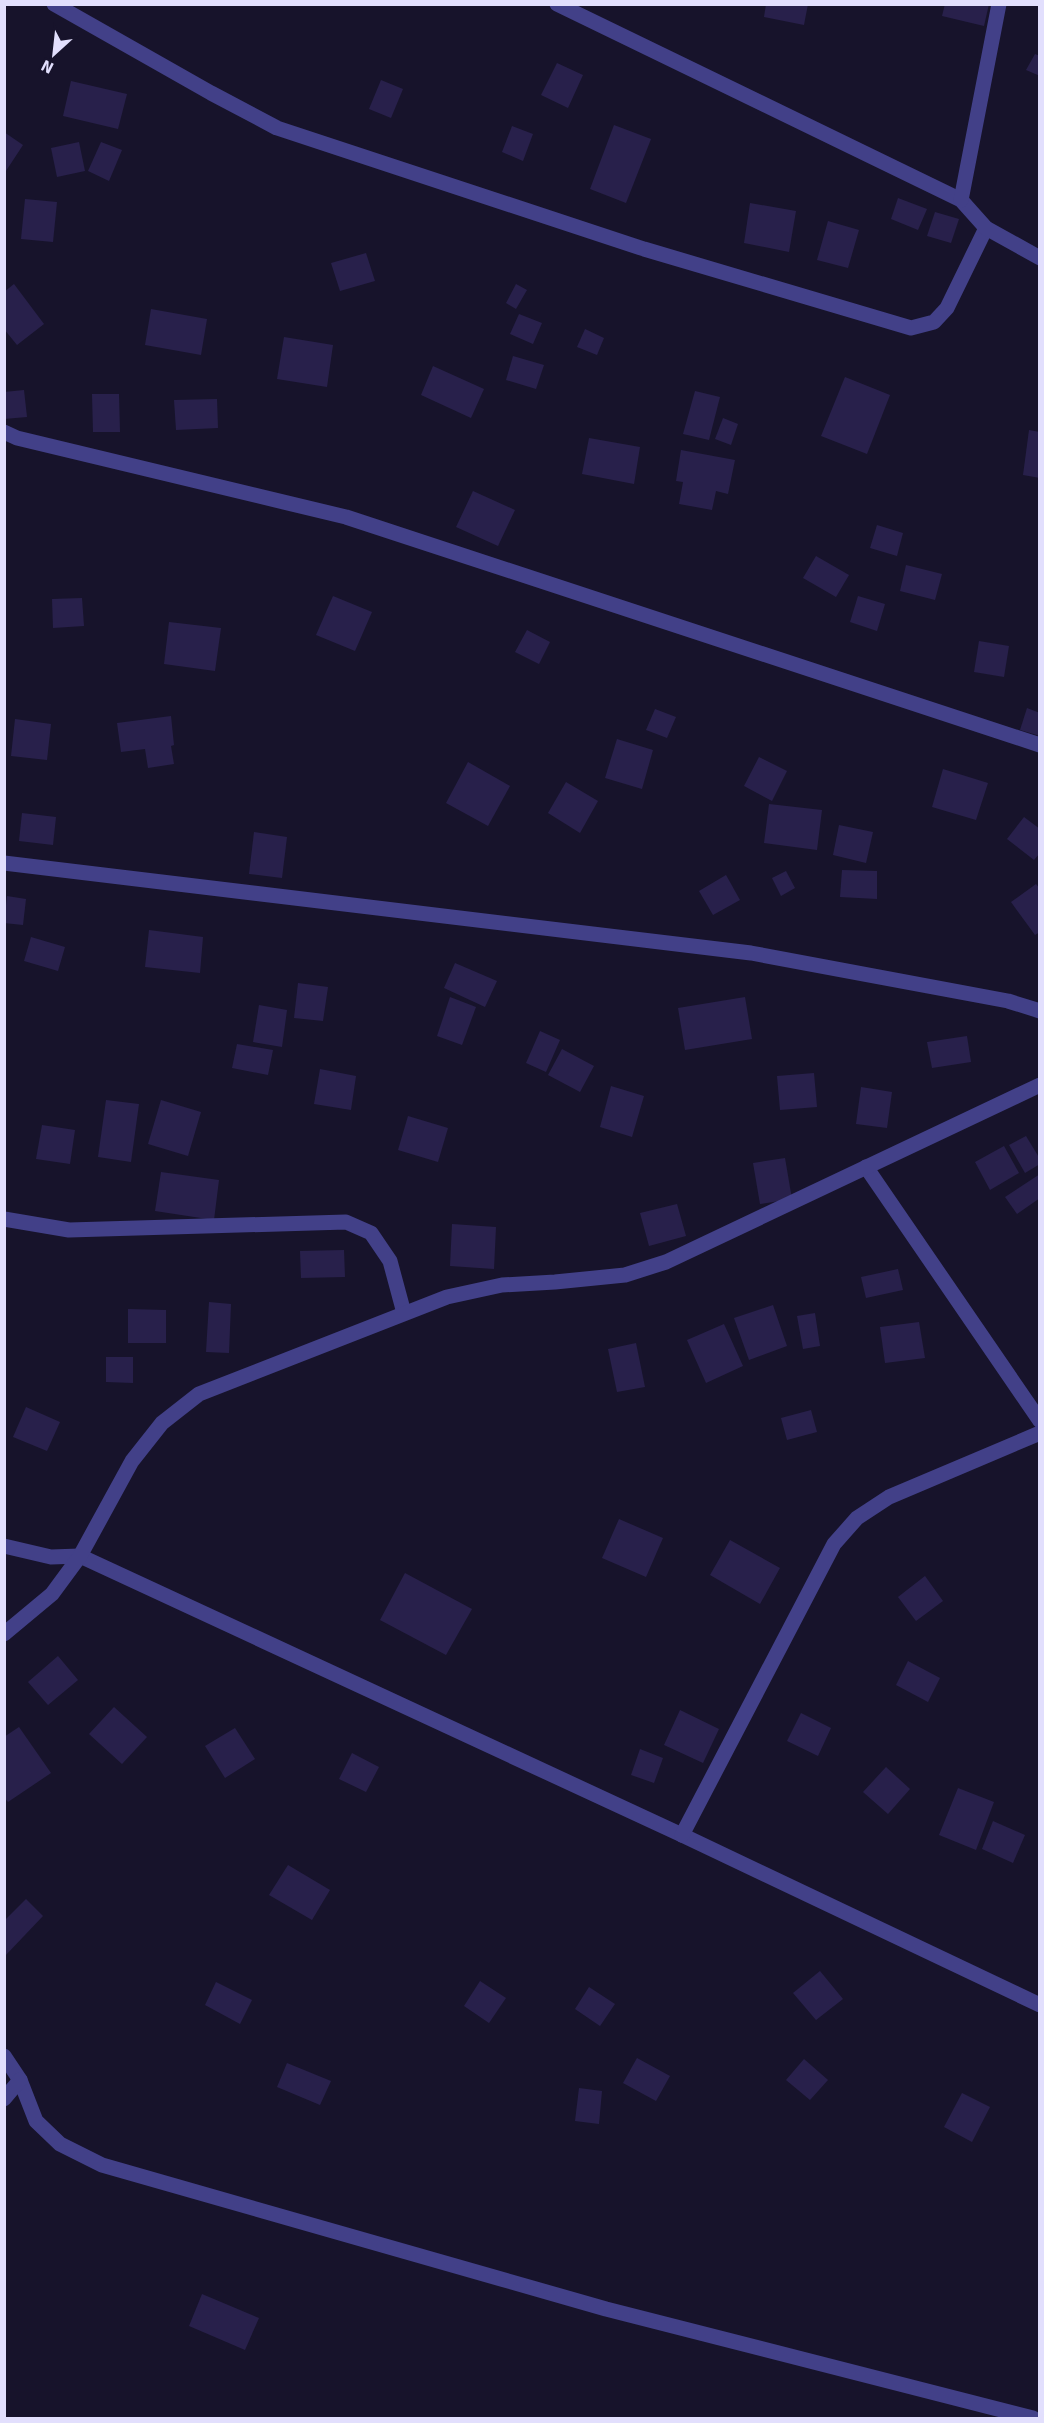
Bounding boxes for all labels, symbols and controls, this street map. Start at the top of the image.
north arrow [24,24,84,84]
text: N [38,55,57,78]

